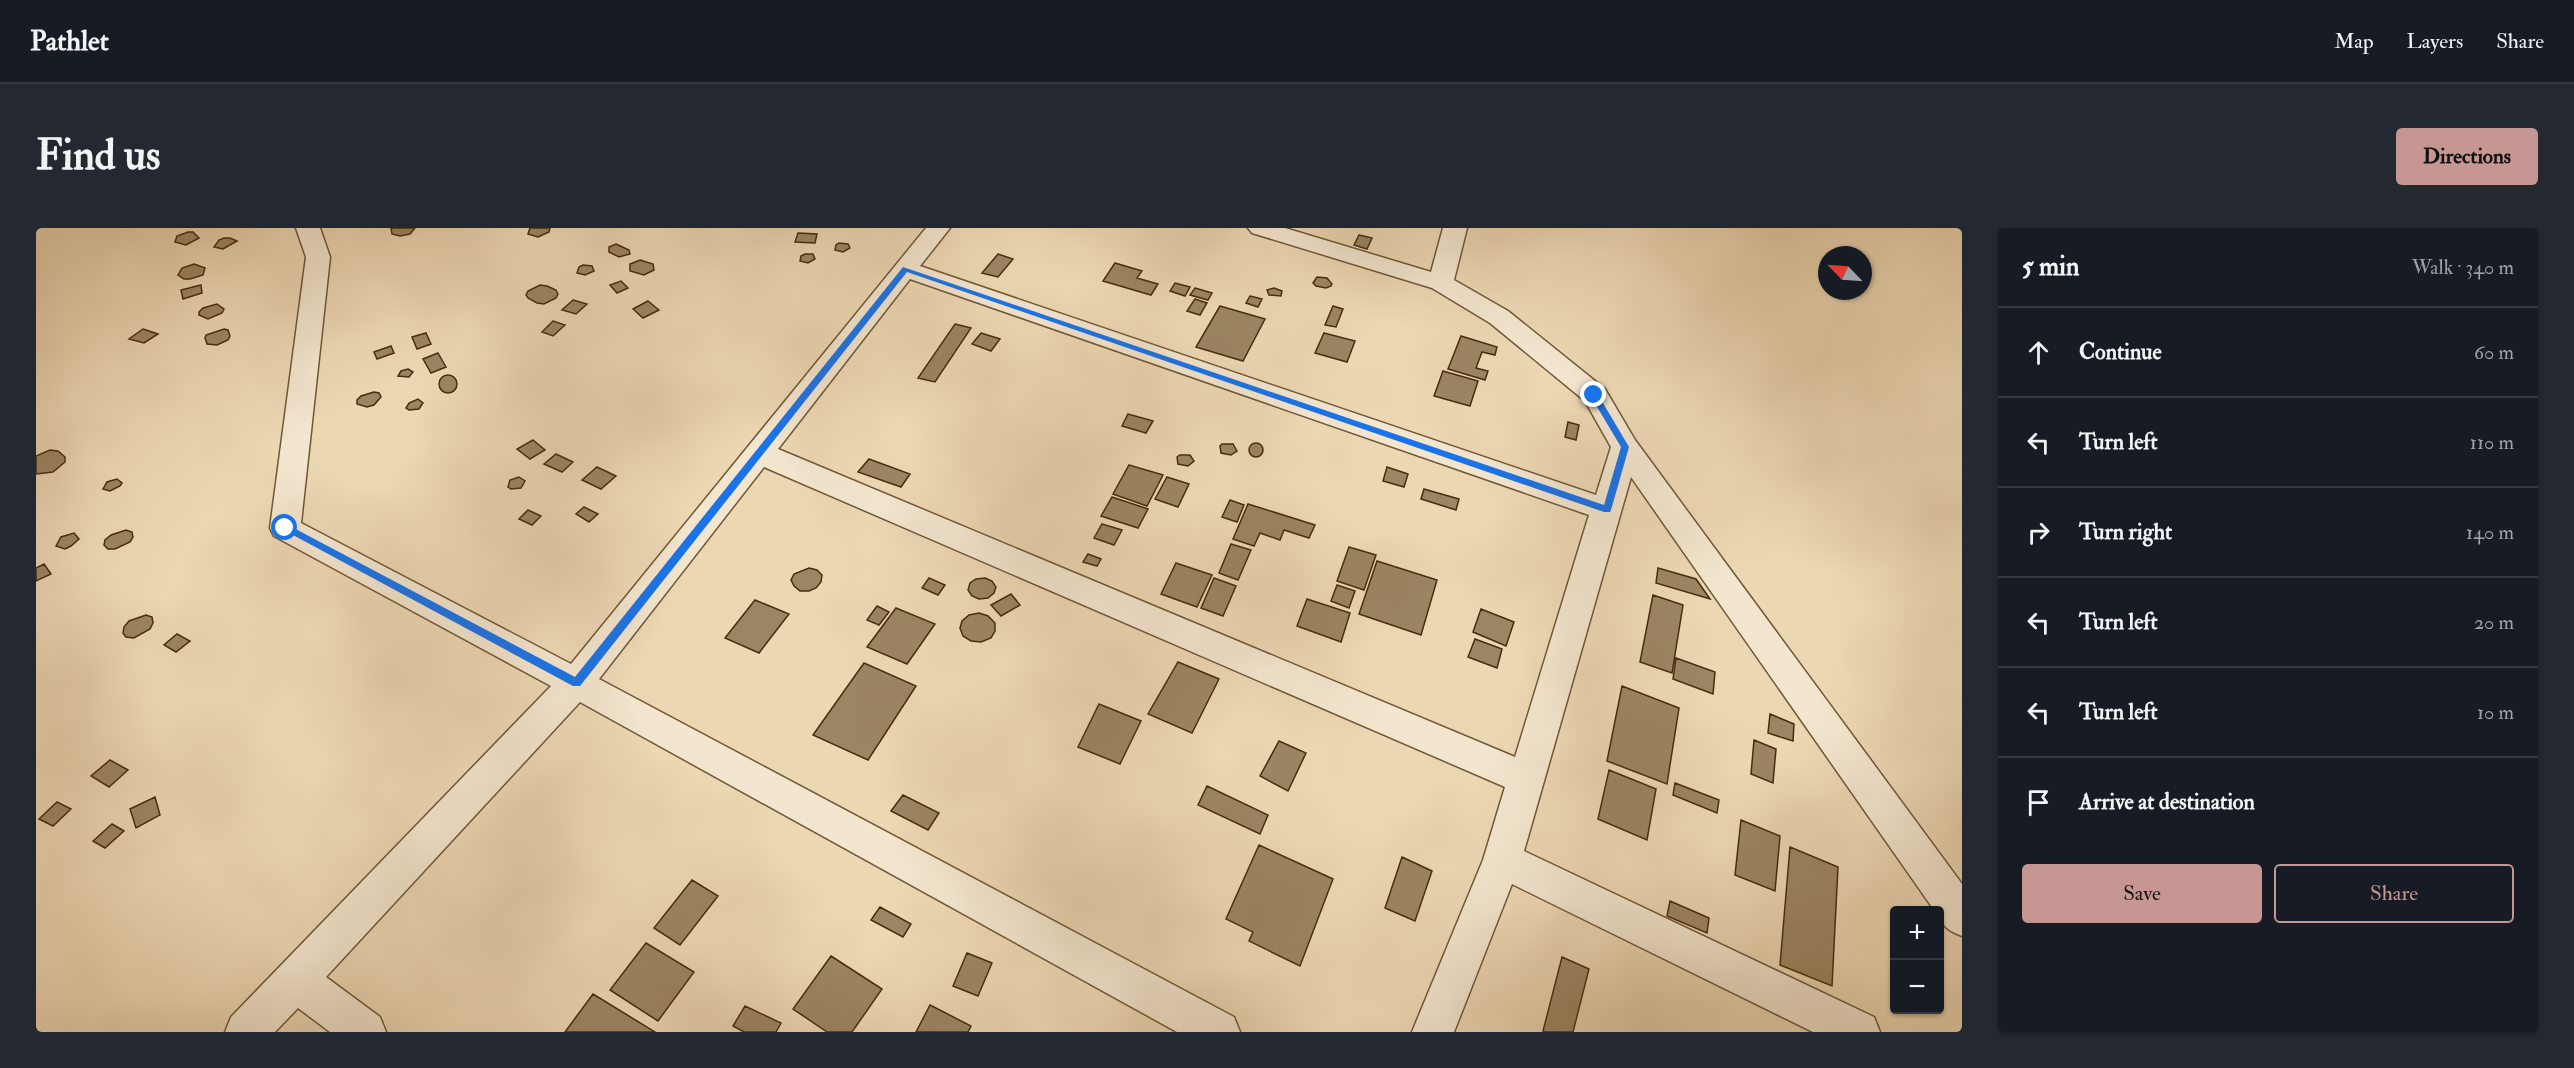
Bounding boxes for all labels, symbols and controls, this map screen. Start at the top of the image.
text: Pathlet [30,24,109,59]
text: Map [2334,28,2374,55]
text: Layers [2407,28,2463,55]
text: Share [2496,28,2544,55]
button: Directions [2396,128,2538,185]
text: Find us [36,130,160,182]
north arrow [1818,246,1872,300]
text: 5 min [2022,251,2079,283]
text: Walk · 340 m [2412,255,2514,280]
icon: ahead [2022,336,2055,369]
text: Continue [2079,338,2162,366]
text: 60 m [2474,340,2514,365]
route end [1580,381,1606,407]
icon: left [2022,426,2055,459]
text: Turn left [2079,428,2158,456]
text: 110 m [2470,430,2514,455]
route start [271,514,297,540]
icon: right [2022,516,2055,549]
text: Turn right [2079,518,2172,546]
text: 140 m [2466,520,2514,545]
icon: left [2022,606,2055,639]
text: Turn left [2079,608,2158,636]
text: 20 m [2474,610,2514,635]
icon: left [2022,696,2055,729]
text: Turn left [2079,698,2158,726]
text: 10 m [2477,700,2514,725]
icon: arrive [2022,786,2055,819]
text: Arrive at destination [2079,788,2255,816]
button: Save [2022,864,2262,923]
button: Share [2274,864,2514,923]
map controls [1890,906,1944,1014]
button: + [1890,906,1944,960]
button: − [1890,960,1944,1014]

